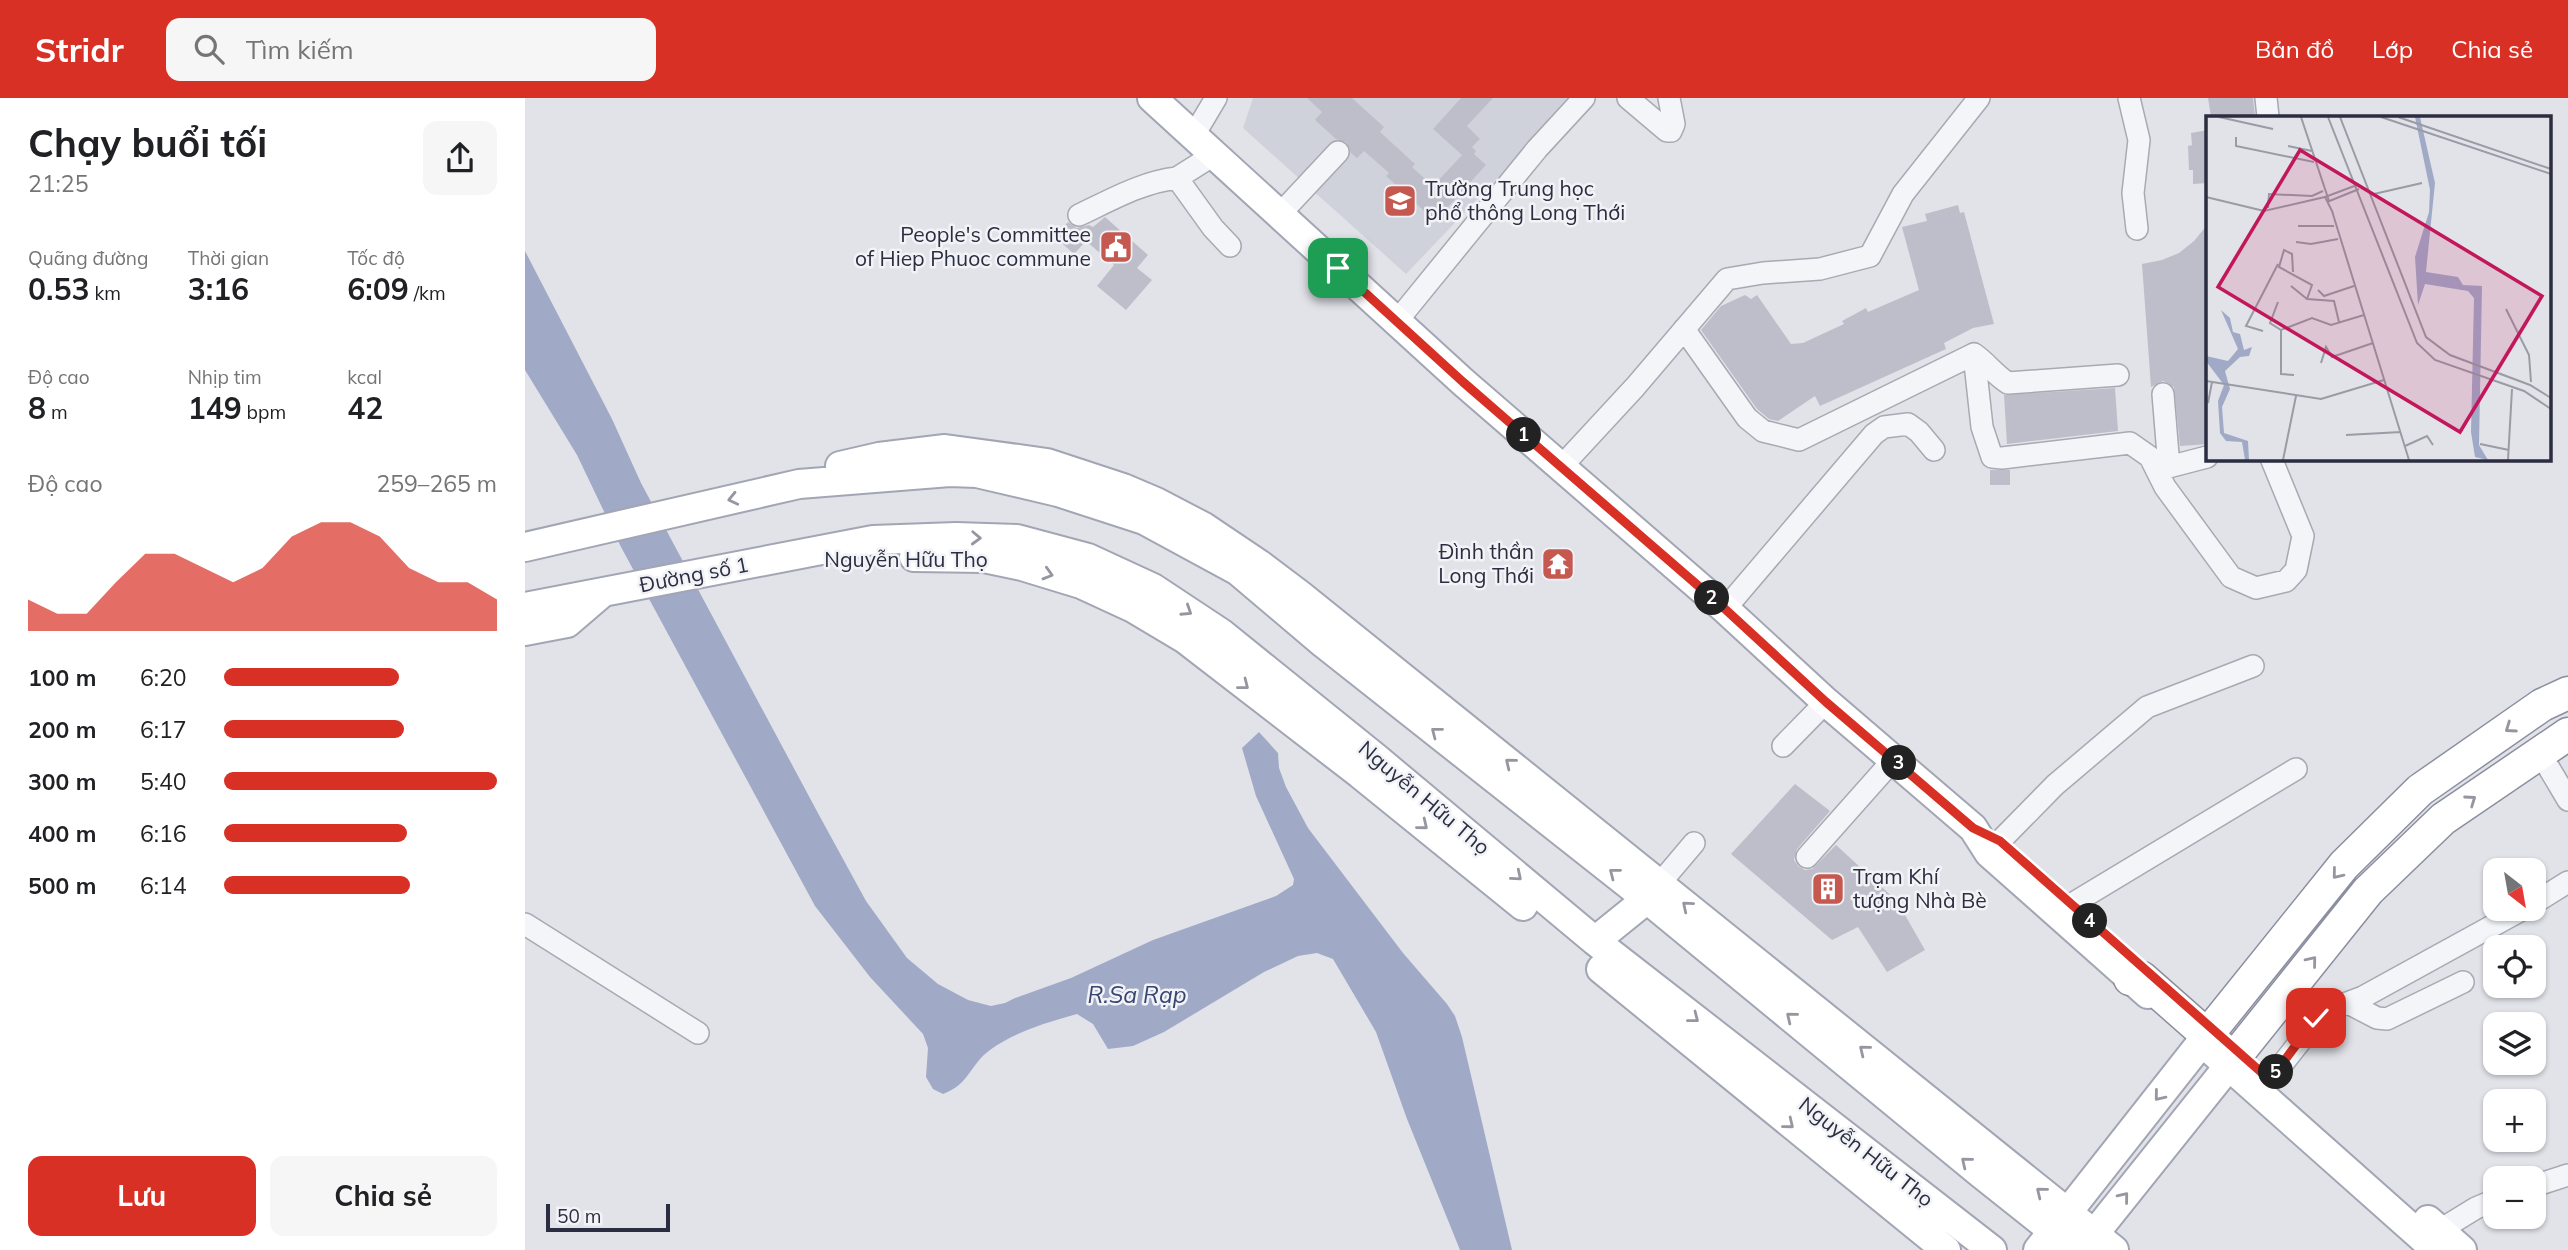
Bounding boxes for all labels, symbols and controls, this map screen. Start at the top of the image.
search box [166,18,656,81]
text: Stridr [35,29,124,70]
icon: search [190,30,228,68]
text: Tìm kiếm [246,33,354,66]
text: Bản đồ [2255,34,2334,64]
text: Lớp [2372,34,2413,64]
text: Chia sẻ [2451,34,2533,64]
inset map [2206,116,2550,460]
text: Chạy buổi tối [28,119,267,167]
button: share [423,121,497,195]
text: 21:25 [28,169,88,198]
place label: Trường Trung học phổ thông Long Thới [1425,175,1625,225]
school or university icon: Trường Trung học phổ thông Long Thới [1381,182,1419,220]
place label: People's Committee of Hiep Phuoc commune [855,221,1091,271]
public building icon: People's Committee of Hiep Phuoc commune [1097,228,1135,266]
pin [1308,238,1368,298]
text: Quãng đường [28,246,148,270]
text: Thời gian [188,246,269,270]
text: Tốc độ [347,246,405,270]
icon: arrive [1319,249,1357,287]
text: 0.53 [28,270,89,308]
text: 3:16 [188,270,249,308]
text: 6:09 [347,270,409,308]
text: km [89,281,121,305]
text: /km [409,281,446,305]
text: Độ cao [28,365,90,389]
text: Nhịp tim [188,365,262,389]
text: kcal [347,365,382,389]
text: 8 [28,389,46,427]
text: 149 [188,389,242,427]
text: 42 [347,389,383,427]
text: m [46,400,68,424]
text: bpm [242,400,286,424]
pin: 1 [1507,418,1541,452]
text: 1 [1518,422,1529,446]
text: Độ cao [28,469,103,498]
text: 259–265 m [376,469,497,498]
one-way arrow [727,490,739,505]
one-way arrow [970,530,981,545]
place label: Đình thần Long Thới [1438,538,1534,588]
temple icon: Đình thần Long Thới [1539,545,1577,583]
street label: Nguyễn Hữu Thọ [824,546,988,572]
street label: Đường số 1 [637,551,751,597]
one-way arrow [1042,565,1054,580]
pin: 2 [1695,580,1729,616]
text: 2 [1706,585,1717,609]
one-way arrow [1180,602,1193,615]
text: 100 m [28,663,96,692]
text: 6:20 [140,663,187,692]
one-way arrow [1237,676,1249,689]
text: 200 m [28,715,96,744]
text: 6:17 [140,715,187,744]
one-way arrow [2505,720,2518,732]
one-way arrow [1431,728,1443,741]
street label: Nguyễn Hữu Thọ [1354,735,1496,860]
pin: 3 [1881,746,1917,780]
text: 3 [1893,750,1904,774]
one-way arrow [1506,759,1518,772]
text: 300 m [28,767,96,796]
text: 5:40 [140,767,187,796]
one-way arrow [2463,795,2476,808]
one-way arrow [1416,817,1428,830]
text: 400 m [28,819,96,848]
text: 6:16 [140,819,187,848]
north arrow [2483,858,2546,920]
map controls [2483,858,2546,1229]
place label: Trạm Khí tượng Nhà Bè [1853,863,1987,913]
one-way arrow [2332,866,2345,879]
one-way arrow [1509,868,1522,880]
one-way arrow [1610,869,1622,882]
building icon: Trạm Khí tượng Nhà Bè [1809,870,1847,908]
text: 500 m [28,871,96,900]
text: 6:14 [140,871,187,900]
one-way arrow [1683,902,1695,915]
pin: 4 [2073,904,2107,938]
text: 4 [2084,908,2095,932]
button: locate [2483,935,2546,998]
one-way arrow [2304,956,2316,969]
water label: R.Sa Rạp [1087,980,1187,1009]
pin [2286,988,2346,1048]
icon: check [2297,999,2335,1037]
one-way arrow [1687,1010,1699,1023]
button: layers [2483,1012,2546,1075]
one-way arrow [1786,1013,1799,1025]
one-way arrow [1859,1045,1872,1058]
pin: 5 [2259,1054,2293,1090]
text: 5 [2270,1059,2281,1083]
one-way arrow [2155,1088,2168,1100]
button: + [2483,1089,2546,1152]
street label: Nguyễn Hữu Thọ [1794,1091,1939,1212]
one-way arrow [1781,1116,1794,1128]
button: Lưu [28,1156,256,1236]
button: Chia sẻ [270,1156,497,1236]
one-way arrow [1962,1158,1975,1170]
button: − [2483,1166,2546,1229]
one-way arrow [2037,1188,2050,1200]
one-way arrow [2116,1192,2128,1205]
scale bar [546,1201,670,1233]
text: 50 m [557,1204,601,1228]

